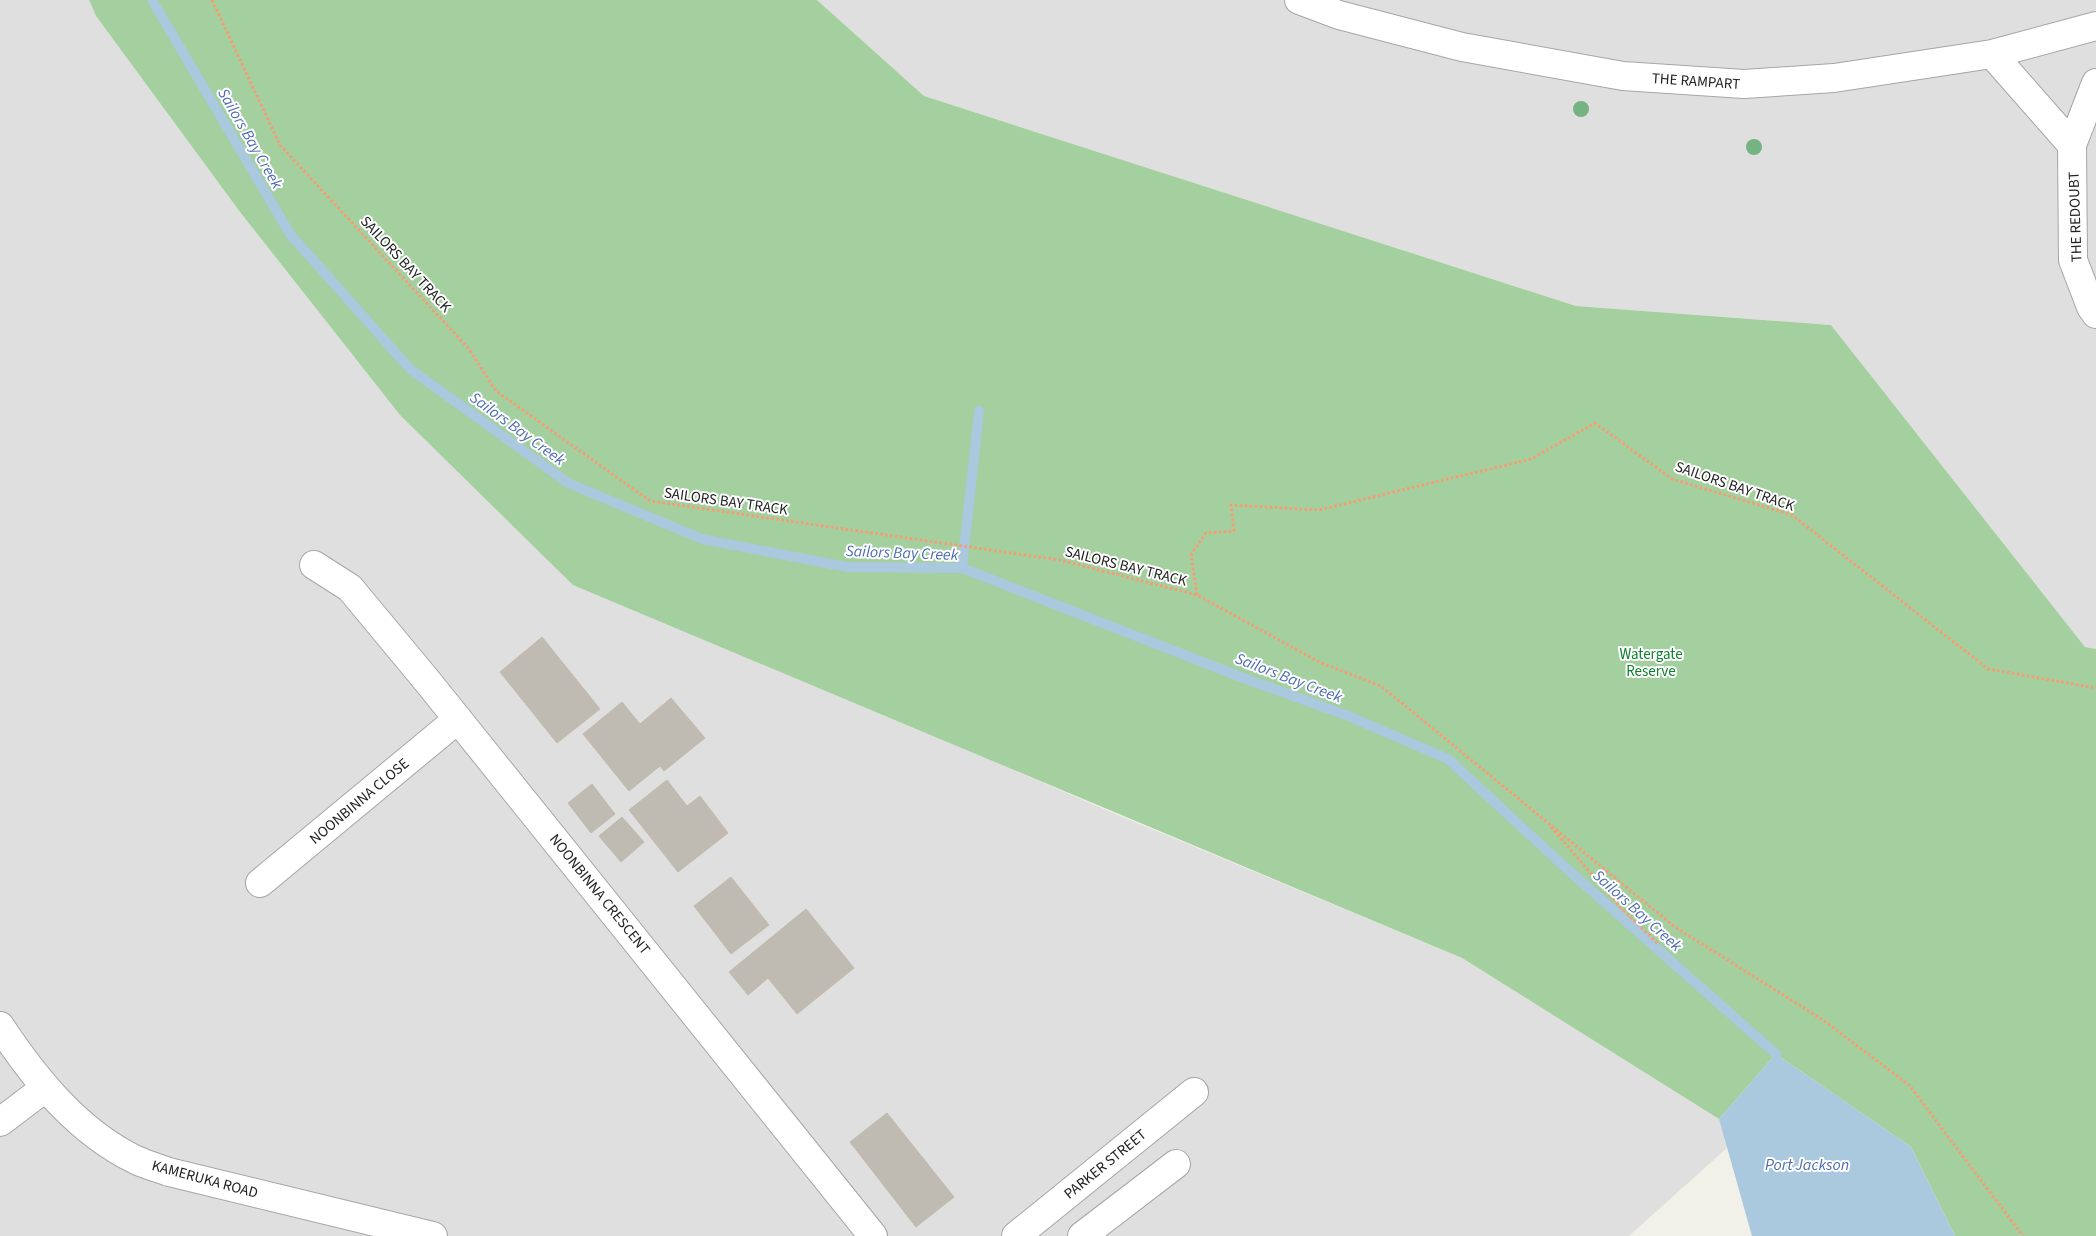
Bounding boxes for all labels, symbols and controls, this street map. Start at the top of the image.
street label: THE RAMPART [1651,68,1741,95]
water label: Sailors Bay Creek [212,84,288,193]
street label: THE REDOUBT [2063,171,2088,263]
street label: SAILORS BAY TRACK [355,211,456,317]
water label: Sailors Bay Creek [465,387,570,471]
street label: SAILORS BAY TRACK [1672,456,1798,517]
street label: SAILORS BAY TRACK [663,482,790,521]
water label: Sailors Bay Creek [845,540,959,566]
street label: SAILORS BAY TRACK [1063,541,1189,592]
park label: Watergate Reserve [1619,644,1683,682]
water label: Sailors Bay Creek [1232,647,1346,709]
street label: NOONBINNA CLOSE [305,753,414,849]
street label: NOONBINNA CRESCENT [544,829,655,959]
water label: Sailors Bay Creek [1588,865,1687,957]
street label: PARKER STREET [1060,1125,1151,1204]
water label: Port Jackson [1765,1154,1849,1176]
street label: KAMERUKA ROAD [149,1155,260,1204]

